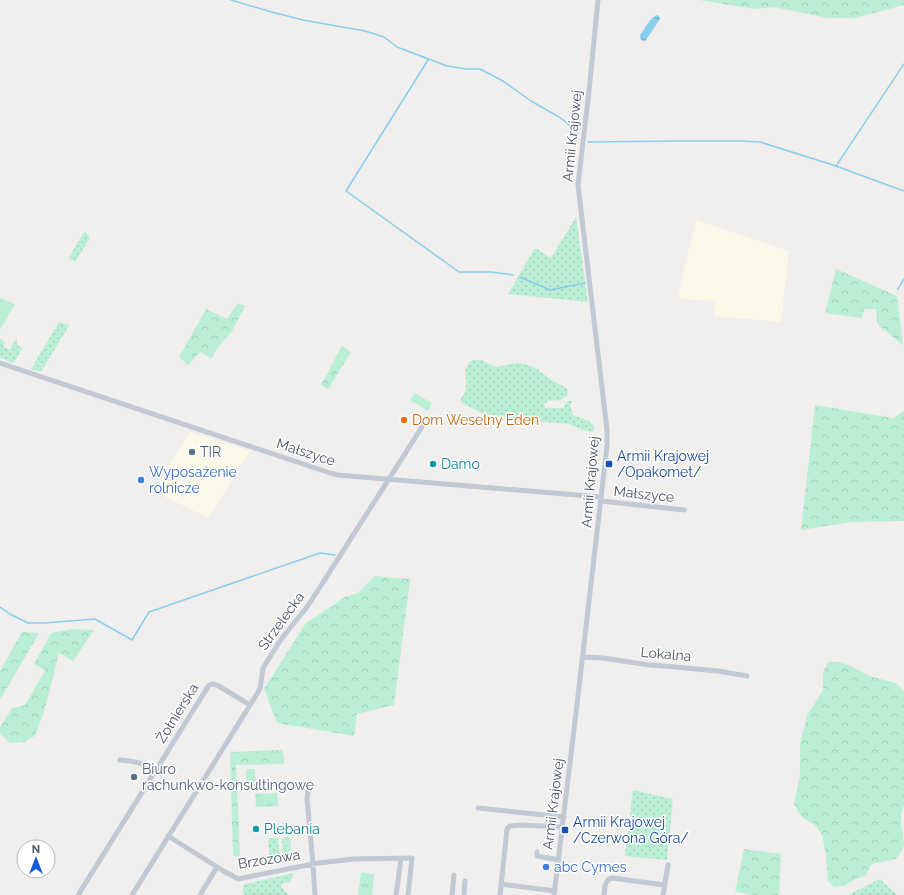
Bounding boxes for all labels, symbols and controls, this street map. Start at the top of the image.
street label: Armii Krajowej [559,89,585,183]
place label: Dom Weselny Eden [412,412,539,428]
marker: Dom Weselny Eden [399,415,409,425]
street label: Małszyce [275,435,337,469]
street label: Armii Krajowej [578,435,602,529]
place label: TIR [200,444,221,460]
marker: TIR [187,447,197,457]
place label: Armii Krajowej /Opakomet/ [617,448,709,480]
place label: Damo [441,456,480,472]
marker: Damo [428,459,438,469]
marker: Armii Krajowej /Opakomet/ [604,459,614,469]
place label: Wyposażenie rolnicze [149,464,237,496]
marker: Wyposażenie rolnicze [136,475,146,485]
street label: Małszyce [613,483,675,505]
street label: Strzelecka [255,589,307,653]
street label: Lokalna [640,644,692,664]
street label: Żołnierska [151,679,202,746]
street label: Armii Krajowej [539,757,567,851]
place label: Biuro rachunkwo-konsultingowe [142,761,314,793]
marker: Biuro rachunkwo-konsultingowe [129,772,139,782]
place label: Armii Krajowej /Czerwona Góra/ [573,814,689,846]
place label: Plebania [264,821,320,837]
marker: Plebania [251,824,261,834]
marker: Armii Krajowej /Czerwona Góra/ [560,825,570,835]
north arrow [16,839,56,879]
text: N [32,843,40,856]
street label: Brzozowa [237,846,301,872]
place label: abc Cymes [554,859,627,875]
marker: abc Cymes [541,862,551,872]

